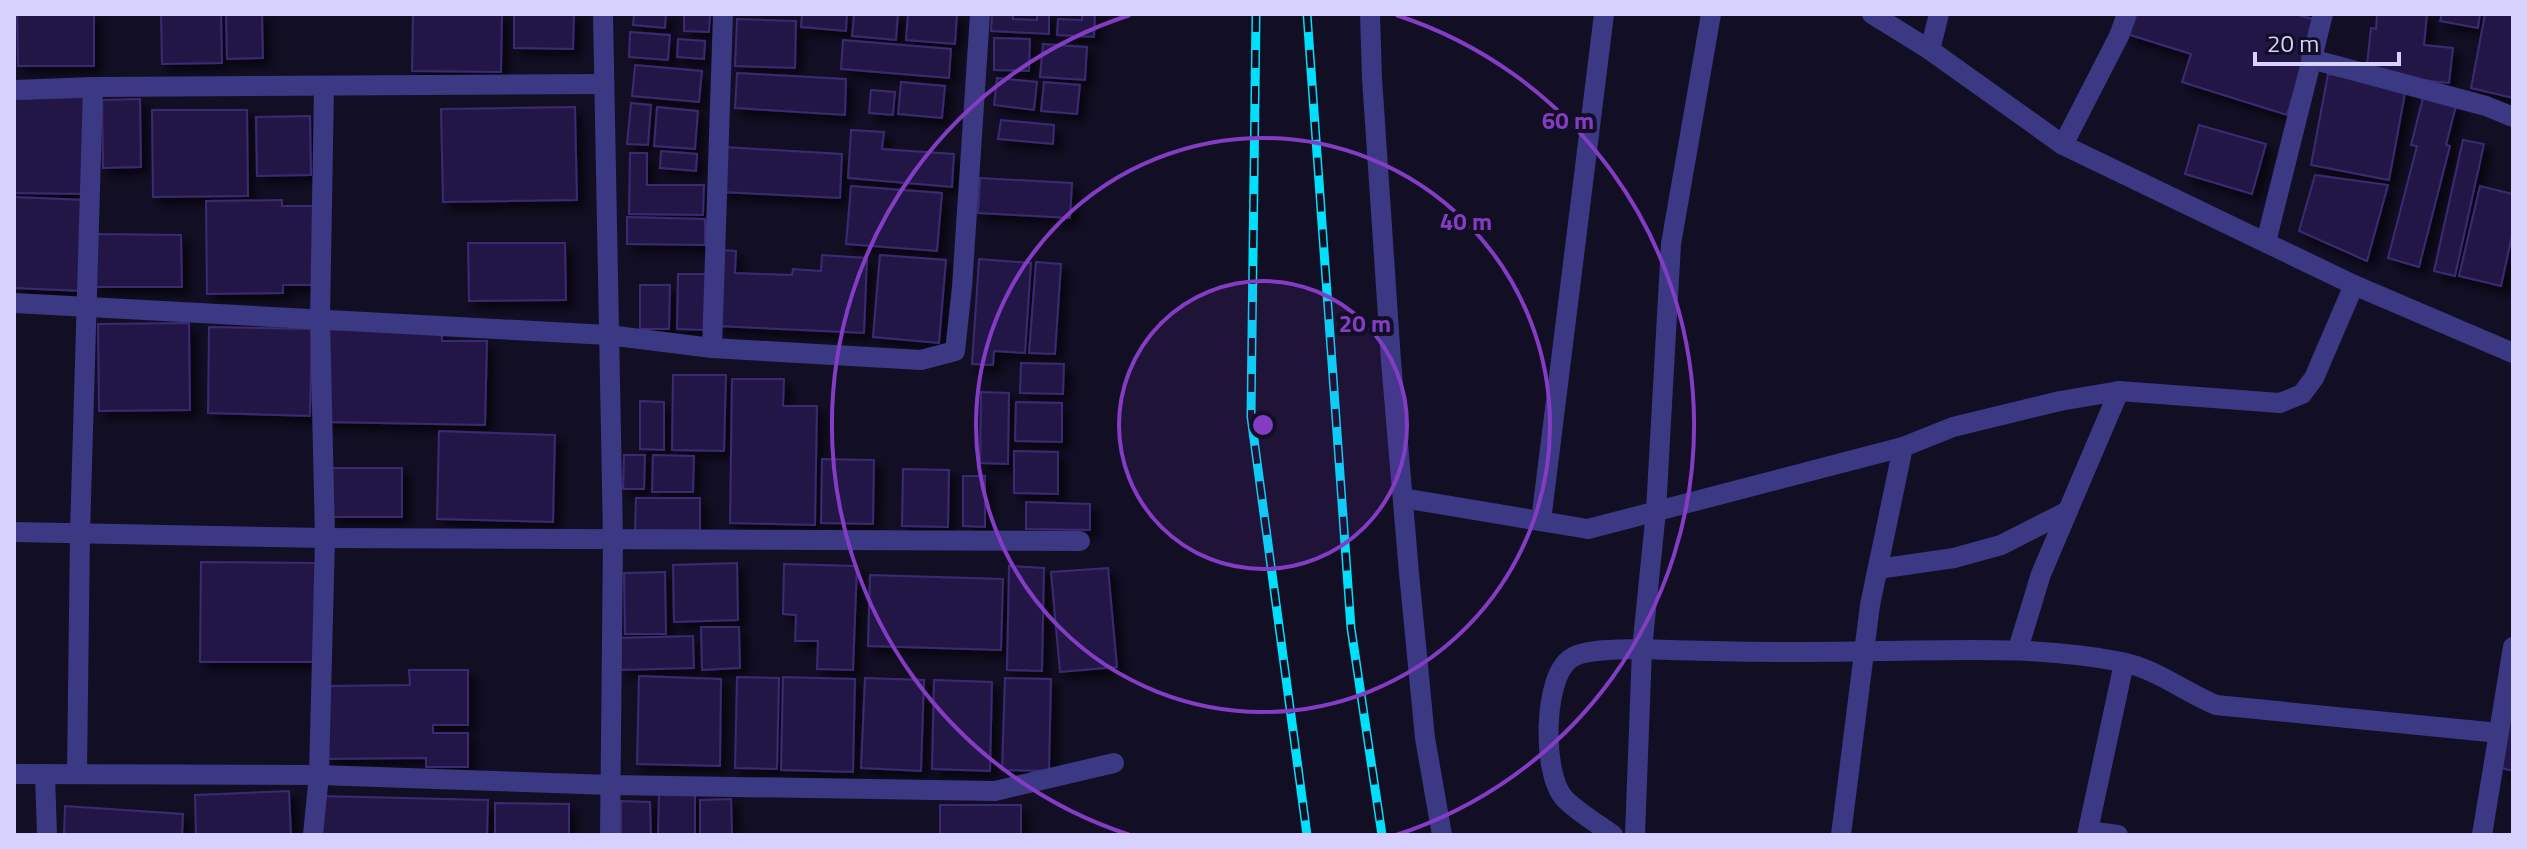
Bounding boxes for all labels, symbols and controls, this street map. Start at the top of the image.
scale bar [2255,16,2399,66]
text: 20 m [2267,25,2319,61]
text: 60 m [1542,102,1594,138]
text: 40 m [1440,203,1492,239]
text: 20 m [1339,305,1391,341]
centre of rings [1249,411,1277,439]

